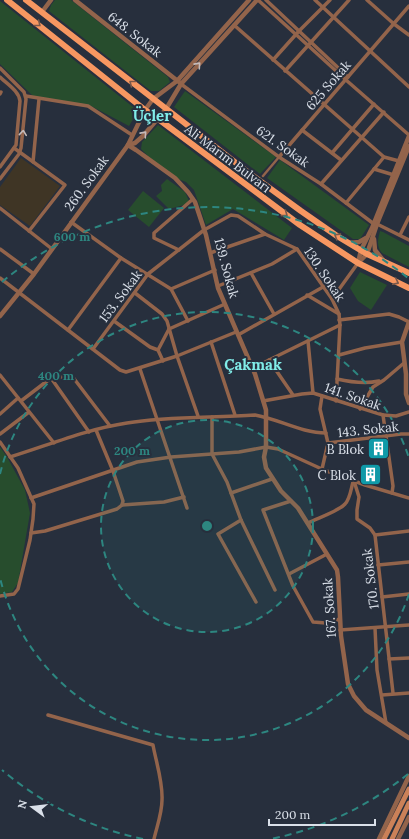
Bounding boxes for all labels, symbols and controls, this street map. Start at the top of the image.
street label: 648. Sokak [104,8,165,61]
one-way arrow [33,19,40,26]
street label: 625 Sokak [302,57,355,114]
one-way arrow [194,63,201,70]
one-way arrow [130,80,137,87]
district label: Üçler [133,106,172,125]
street label: Ali Marım Bulvarı [180,120,274,196]
street label: 621. Sokak [253,122,313,171]
one-way arrow [18,130,27,136]
one-way arrow [139,131,147,139]
street label: 260. Sokak [61,152,112,214]
one-way arrow [281,209,288,216]
text: 600 m [54,229,90,244]
one-way arrow [334,233,341,241]
street label: 139. Sokak [210,236,243,300]
street label: 130. Sokak [300,244,349,305]
street label: 153. Sokak [95,267,146,326]
one-way arrow [391,277,399,285]
district label: Çakmak [224,355,282,374]
text: 400 m [38,368,74,383]
street label: 141. Sokak [322,379,383,414]
street label: 143. Sokak [337,418,399,441]
building icon: B Blok [366,436,392,462]
place label: B Blok [326,441,364,458]
text: 200 m [114,443,150,458]
building icon: C Blok [358,462,384,488]
place label: C Blok [317,467,356,484]
centre of rings [200,519,214,533]
street label: 170. Sokak [358,548,383,610]
street label: 167. Sokak [319,578,340,638]
north arrow [12,787,52,827]
text: N [14,798,30,810]
scale bar [269,801,375,827]
text: 200 m [275,807,311,822]

